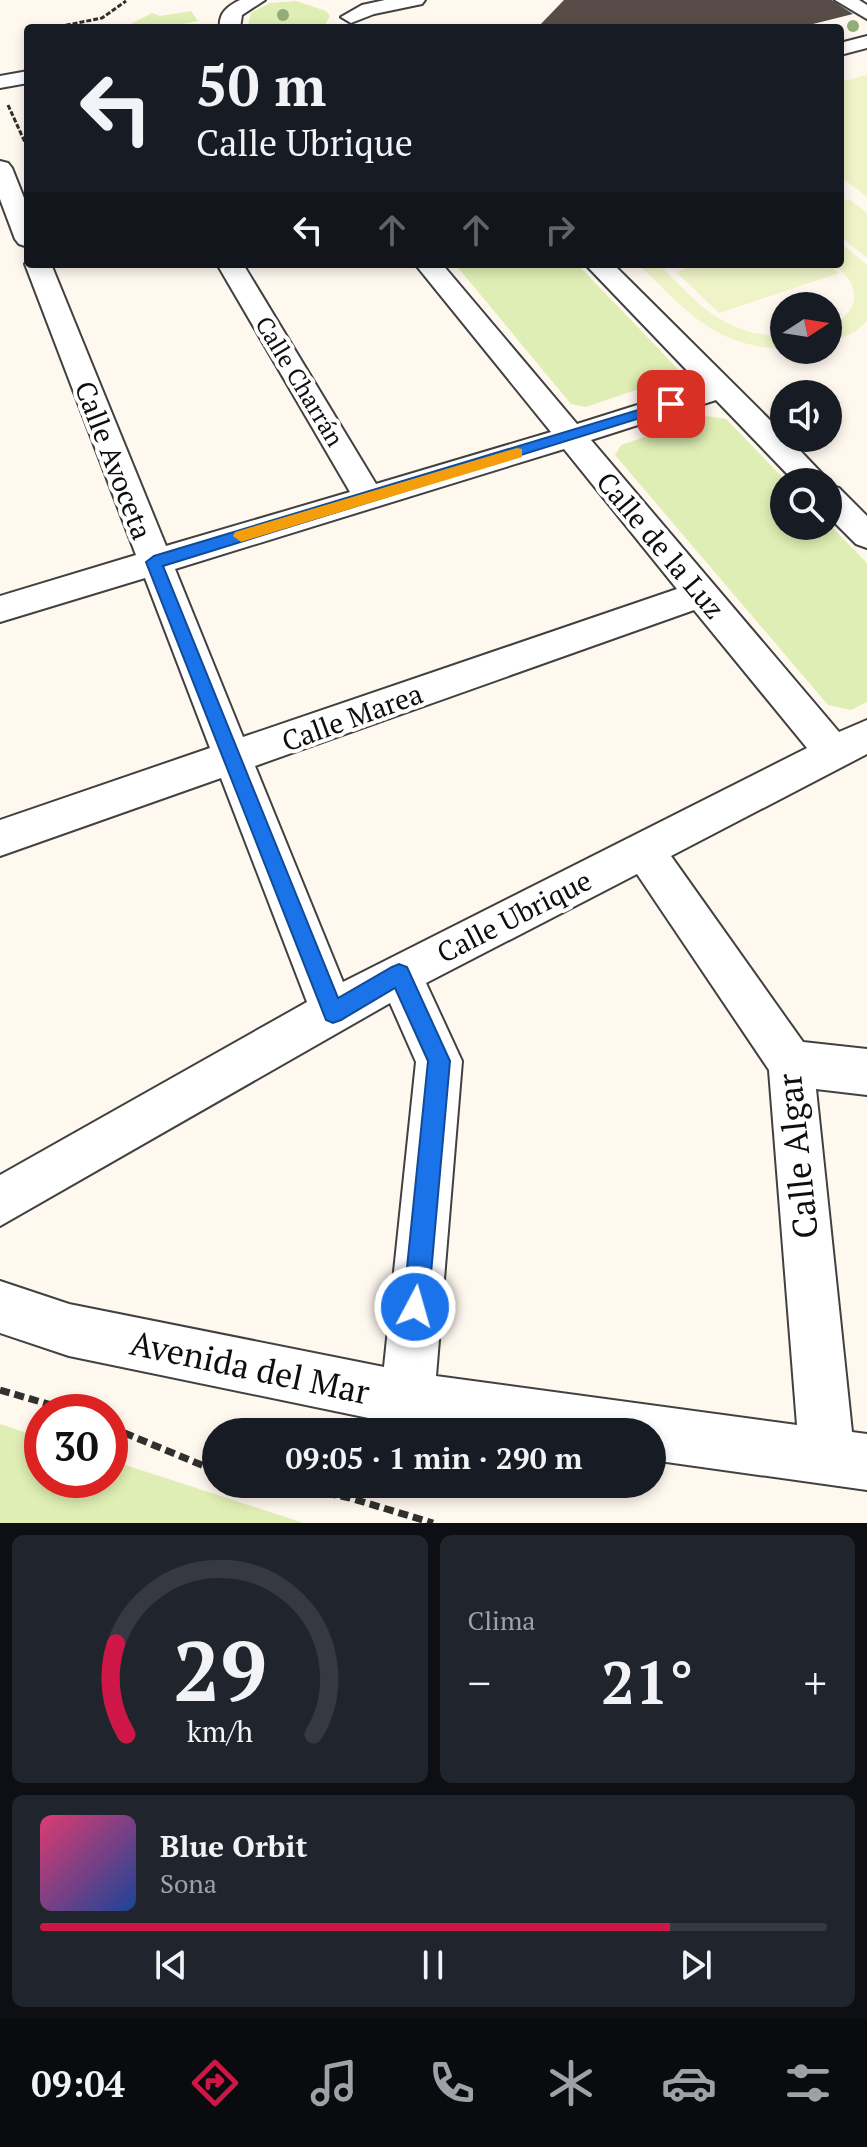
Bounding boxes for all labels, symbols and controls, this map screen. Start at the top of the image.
text: 50 m [196,48,326,122]
icon: left [64,56,168,160]
text: Calle Ubrique [196,119,413,166]
icon: left [286,208,330,252]
icon: ahead [370,208,414,252]
icon: ahead [454,208,498,252]
icon: right [538,208,582,252]
north arrow [770,292,842,364]
map controls [770,292,842,540]
street label: Calle Charrán [249,310,351,452]
pin [637,370,705,438]
street label: Calle Avoceta [67,375,161,545]
button: sound [770,380,842,452]
icon: arrive [649,382,693,426]
street label: Calle de la Luz [589,464,733,626]
button: search [770,468,842,540]
street label: Calle Marea [276,674,428,760]
street label: Calle Ubrique [430,861,598,971]
street label: Calle Algar [766,1071,828,1241]
position arrow [373,1265,457,1349]
street label: Avenida del Mar [126,1320,374,1414]
speed limit sign: 30 [24,1394,128,1498]
text: 09:05 · 1 min · 290 m [286,1438,582,1478]
text: Clima [468,1603,535,1637]
text: 29 [173,1615,267,1725]
text: 21° [601,1642,694,1721]
text: − [468,1653,491,1712]
text: + [804,1653,827,1712]
text: km/h [187,1712,253,1750]
text: Blue Orbit [160,1826,307,1866]
text: Sona [160,1866,217,1900]
icon: previous [149,1943,193,1987]
icon: pause [411,1943,455,1987]
icon: next [674,1943,718,1987]
icon: directions [187,2055,243,2111]
icon: music [306,2055,362,2111]
icon: phone [424,2055,480,2111]
icon: climate [543,2055,599,2111]
icon: car [661,2055,717,2111]
icon: filters [780,2055,836,2111]
text: 09:04 [31,2060,125,2107]

